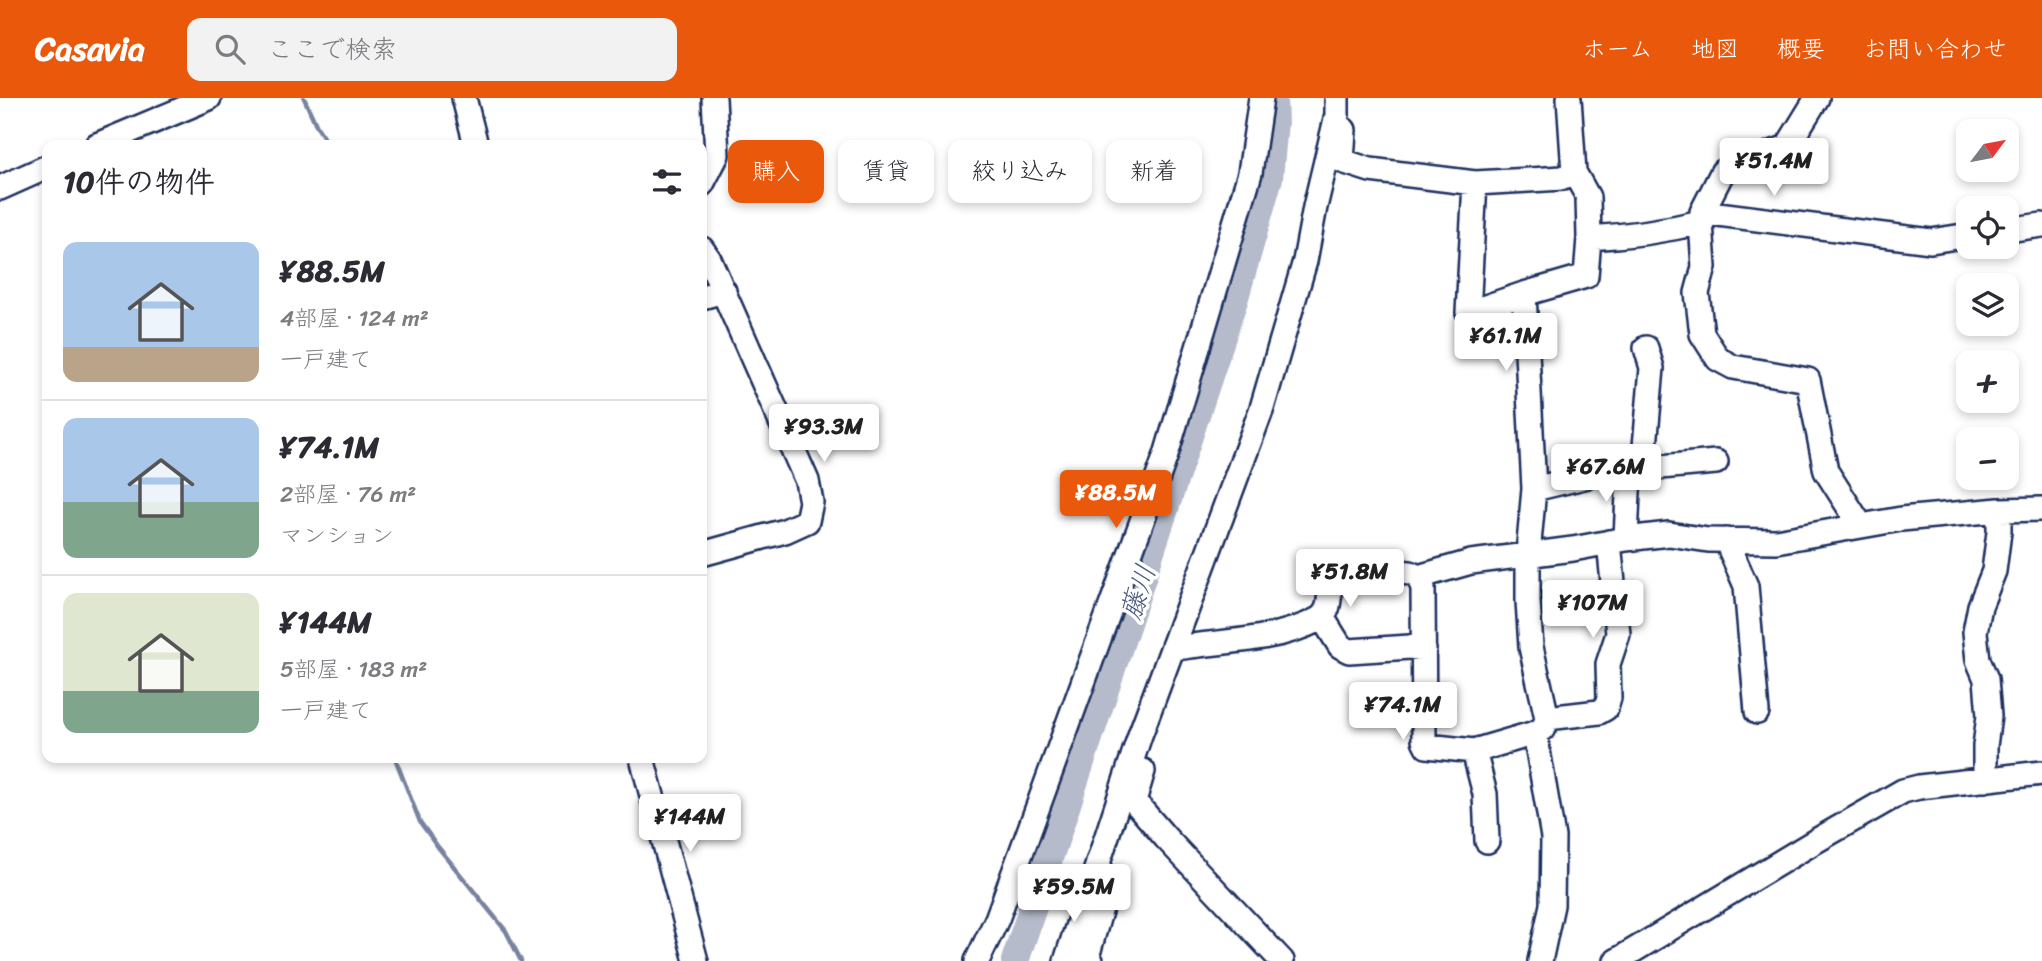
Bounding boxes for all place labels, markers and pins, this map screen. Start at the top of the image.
pin: ¥51.4M [1717,139,1831,198]
pin: ¥61.1M [1449,314,1563,373]
pin: ¥93.3M [767,404,881,464]
pin: ¥67.6M [1549,444,1663,504]
pin: ¥88.5M [1059,470,1173,530]
pin: ¥51.8M [1293,550,1407,609]
pin: ¥107M [1544,580,1642,640]
pin: ¥74.1M [1346,682,1460,742]
pin: ¥144M [641,794,739,854]
pin: ¥59.5M [1017,864,1131,924]

